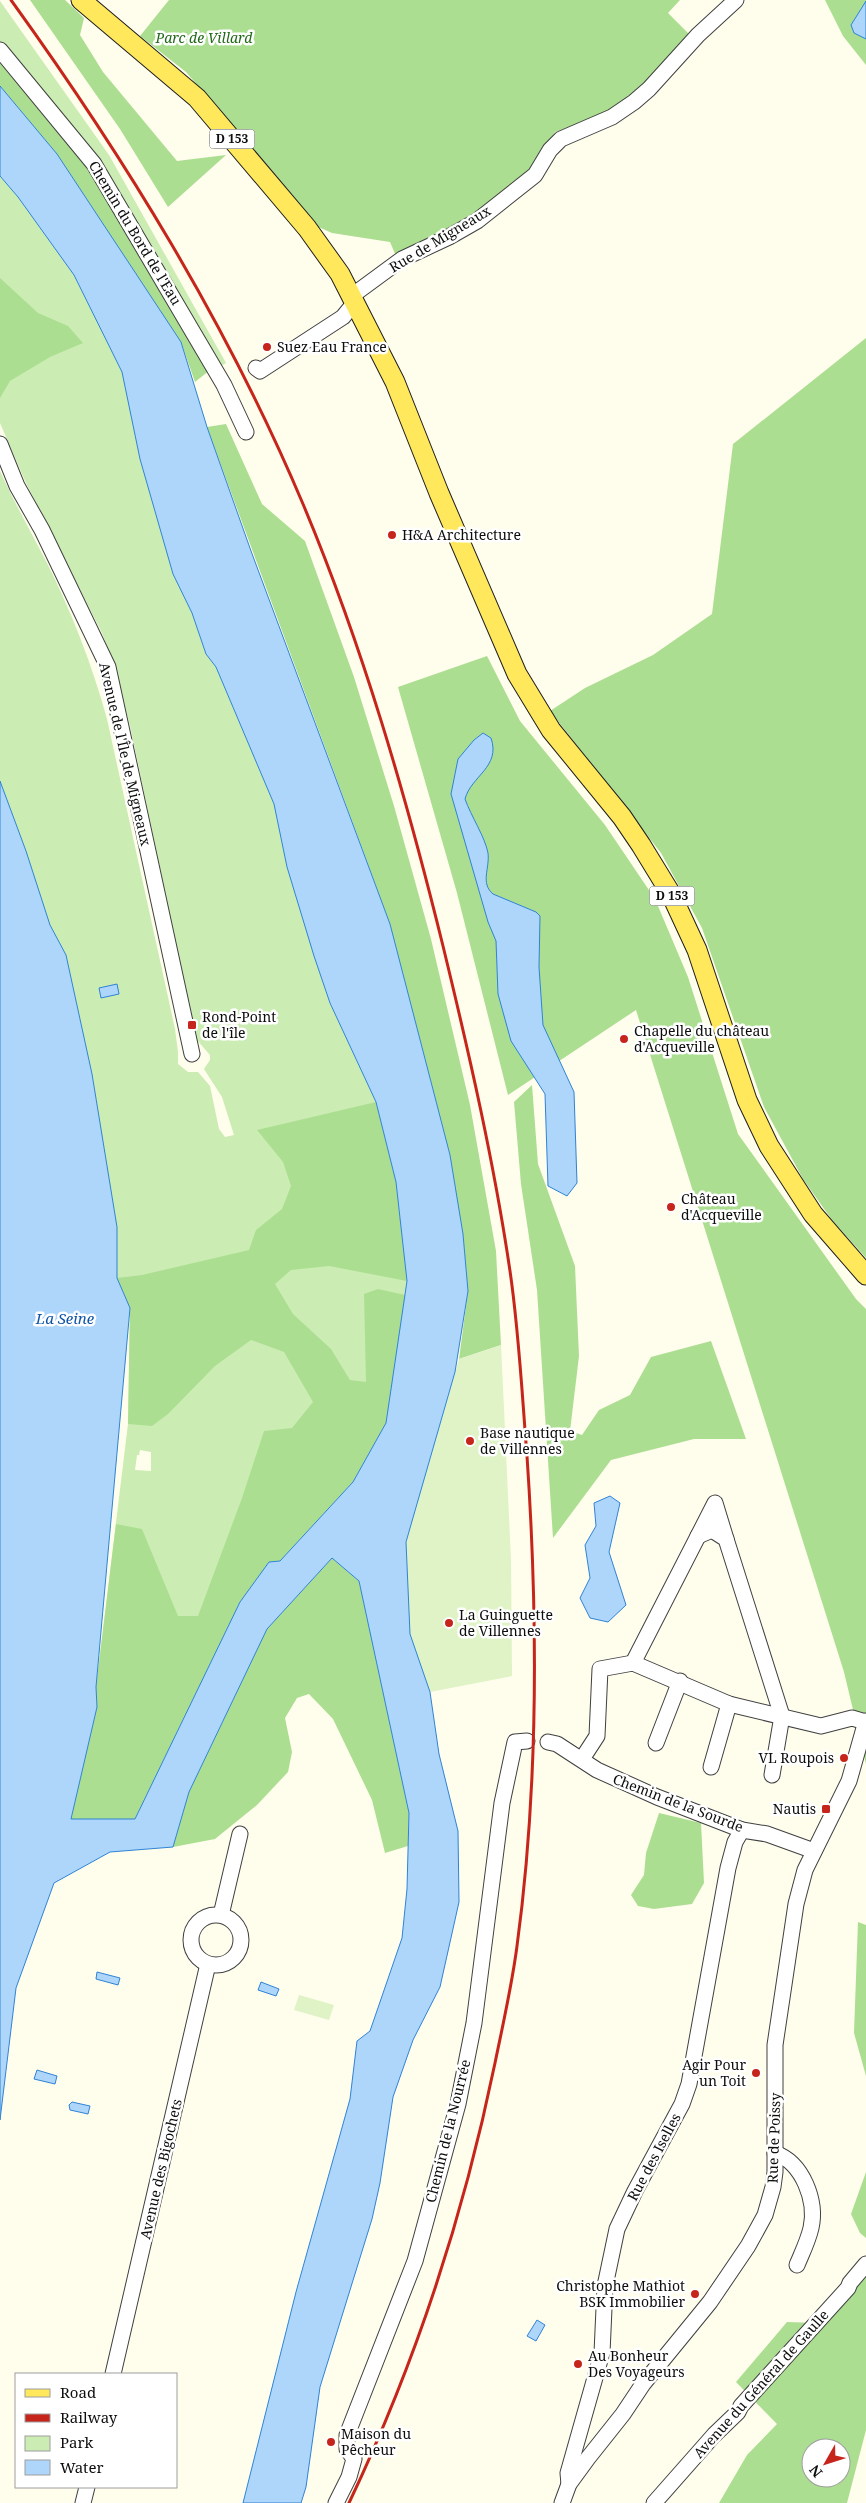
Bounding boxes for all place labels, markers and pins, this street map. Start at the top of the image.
place label: Suez Eau France [277,337,387,356]
marker: Suez Eau France [261,341,273,353]
place label: H&A Architecture [402,525,521,544]
marker: H&A Architecture [386,529,398,541]
place label: Rond-Point de l'île [202,1007,276,1042]
marker: Rond-Point de l'île [186,1019,198,1031]
place label: Chapelle du château d'Acqueville [634,1021,769,1056]
marker: Chapelle du château d'Acqueville [618,1033,630,1045]
place label: Château d'Acqueville [681,1189,762,1224]
marker: Château d'Acqueville [665,1201,677,1213]
place label: Base nautique de Villennes [480,1423,575,1458]
marker: Base nautique de Villennes [464,1435,476,1447]
place label: La Guinguette de Villennes [459,1605,553,1640]
marker: La Guinguette de Villennes [443,1617,455,1629]
place label: VL Roupois [759,1748,834,1767]
marker: VL Roupois [838,1752,850,1764]
place label: Nautis [773,1799,816,1818]
marker: Nautis [820,1803,832,1815]
place label: Agir Pour un Toit [682,2055,746,2090]
marker: Agir Pour un Toit [750,2067,762,2079]
place label: Christophe Mathiot BSK Immobilier [556,2276,685,2311]
marker: Christophe Mathiot BSK Immobilier [689,2288,701,2300]
place label: Au Bonheur Des Voyageurs [588,2346,685,2381]
marker: Au Bonheur Des Voyageurs [572,2358,584,2370]
place label: Maison du Pêcheur [341,2424,411,2459]
marker: Maison du Pêcheur [325,2436,337,2448]

